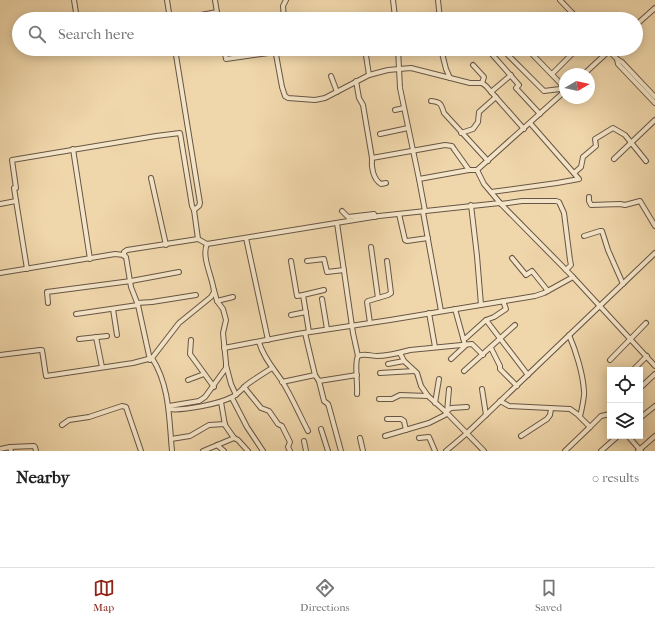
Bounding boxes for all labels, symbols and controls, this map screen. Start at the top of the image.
search box [12,12,643,56]
icon: search [26,23,48,45]
text: Search here [58,25,134,43]
north arrow [559,68,595,104]
map controls [607,367,643,439]
button: locate [607,367,643,403]
button: layers [607,403,643,439]
text: Nearby [16,467,70,487]
text: 0 results [592,470,639,485]
tab: Map [93,577,115,614]
tab: Directions [300,577,350,614]
tab: Saved [535,577,562,614]

